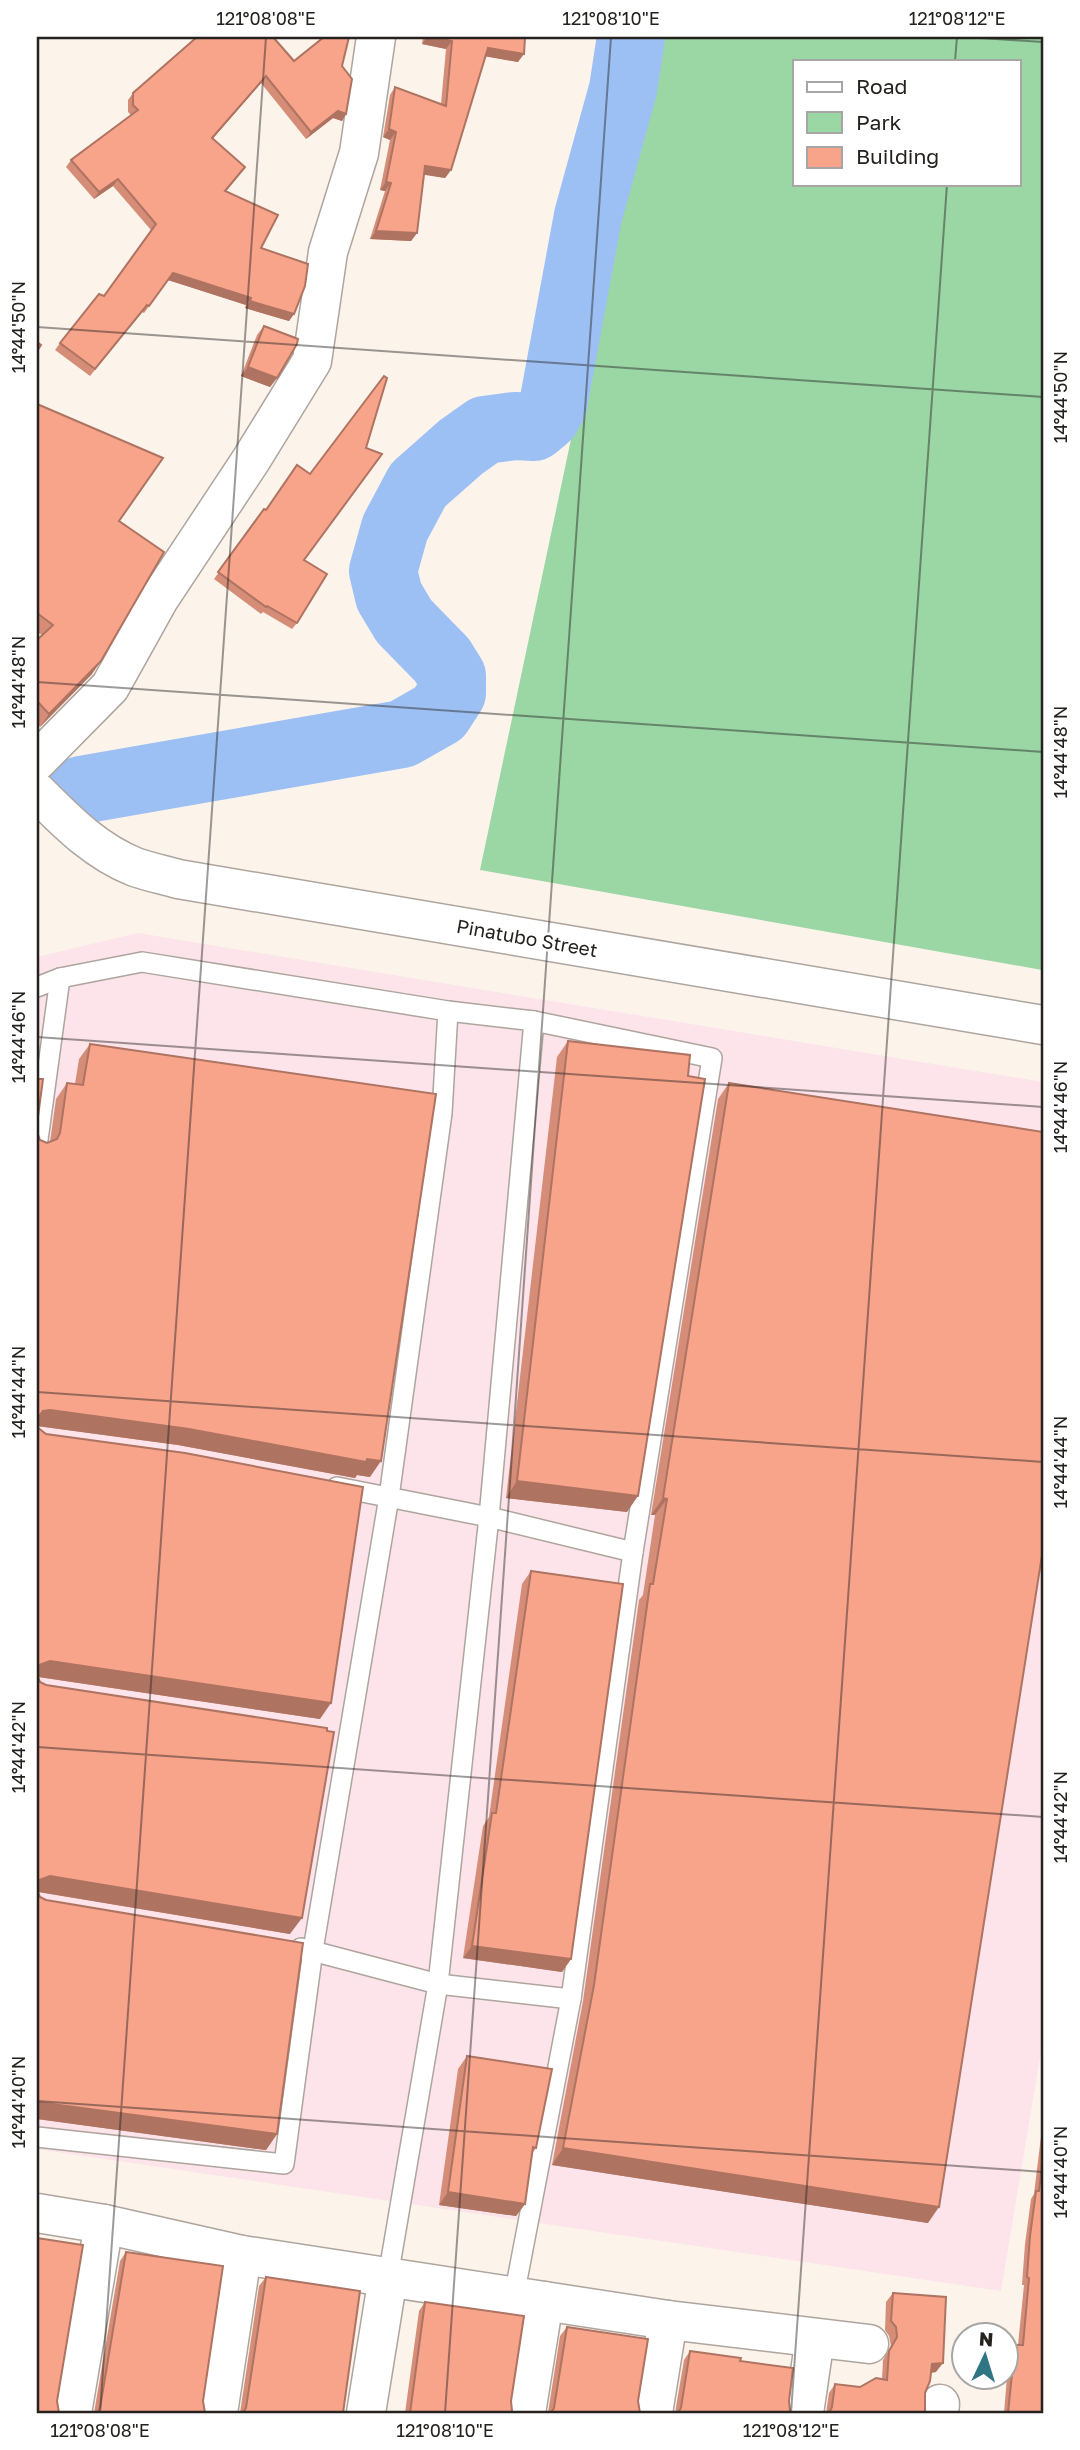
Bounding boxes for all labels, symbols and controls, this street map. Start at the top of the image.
text: 121°08'08"E [216,7,316,29]
text: 121°08'10"E [562,7,660,29]
text: 121°08'12"E [909,7,1005,29]
legend [793,60,1020,186]
text: Road [856,73,907,99]
text: Park [856,109,902,135]
text: Building [856,143,939,169]
text: 14°44'50"N [7,281,29,373]
text: 14°44'50"N [1049,351,1071,443]
text: 14°44'48"N [7,636,29,728]
text: 14°44'48"N [1049,706,1071,798]
street label: Pinatubo Street [455,914,599,961]
text: 14°44'46"N [7,991,29,1083]
text: 14°44'46"N [1049,1061,1071,1153]
text: 14°44'44"N [7,1346,29,1438]
text: 14°44'44"N [1049,1416,1071,1508]
text: 14°44'42"N [7,1701,29,1793]
text: 14°44'42"N [1049,1771,1071,1863]
text: 14°44'40"N [7,2056,29,2148]
text: 14°44'40"N [1049,2126,1071,2218]
north arrow [950,2320,1020,2390]
text: N [978,2327,994,2351]
text: 121°08'08"E [50,2419,150,2441]
text: 121°08'10"E [396,2419,494,2441]
text: 121°08'12"E [743,2419,839,2441]

